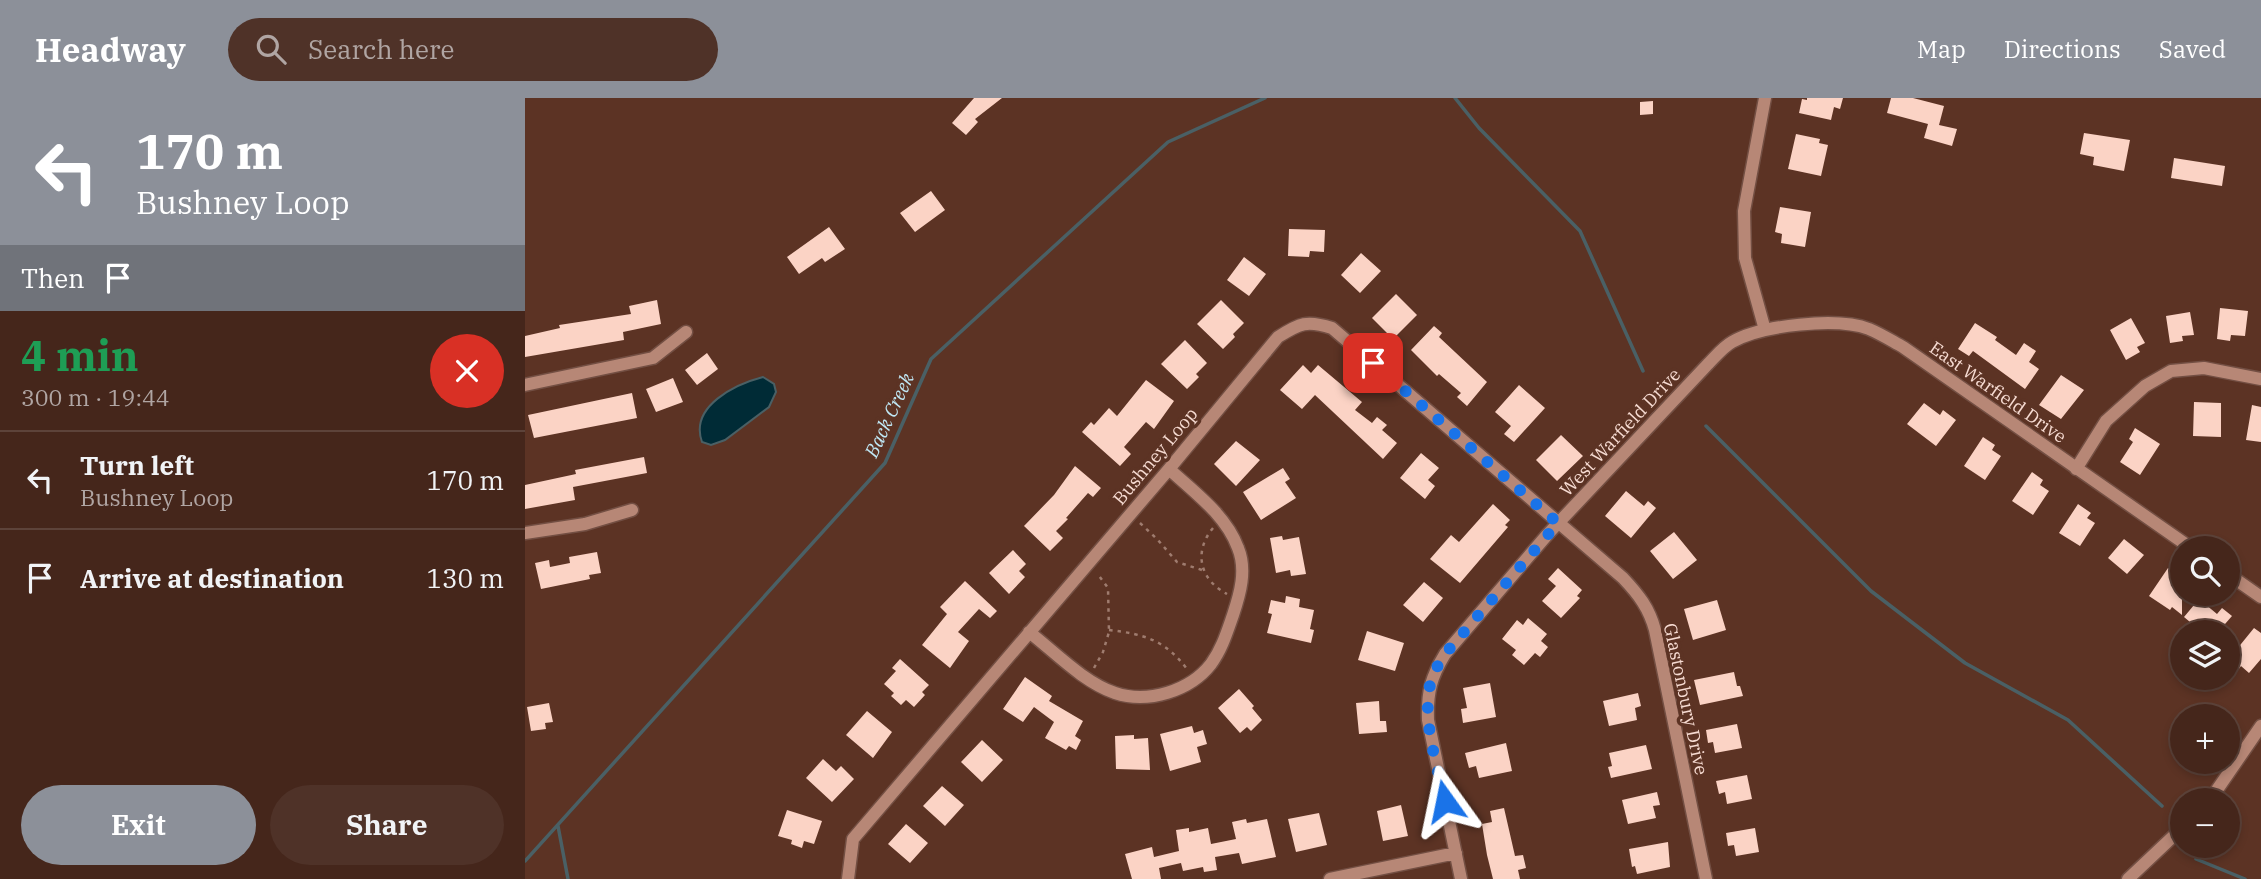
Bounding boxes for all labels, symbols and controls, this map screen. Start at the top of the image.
search box [228,18,718,81]
text: Headway [35,28,186,71]
icon: search [252,30,290,68]
text: Search here [308,32,454,66]
text: Map [1917,33,1966,65]
text: Directions [2004,33,2121,65]
text: Saved [2159,33,2226,65]
text: 170 m [136,119,283,182]
icon: left [21,126,112,217]
text: Bushney Loop [136,181,350,223]
icon: arrive [99,259,137,297]
text: Then [21,261,85,295]
text: 4 min [21,328,139,383]
pin [1343,333,1403,393]
button: close [430,334,504,408]
street label: East Warfield Drive [1925,336,2071,448]
icon: arrive [1354,344,1392,382]
street label: West Warfield Drive [1555,363,1685,501]
water label: Back Creek [859,368,919,462]
text: 300 m · 19:44 [21,382,170,412]
street label: Bushney Loop [1108,403,1202,509]
text: Turn left [80,448,194,482]
icon: left [21,461,59,499]
text: 170 m [426,463,504,497]
text: Bushney Loop [80,482,233,512]
map controls [2170,536,2240,858]
button: search [2170,536,2240,606]
icon: arrive [21,559,59,597]
text: Arrive at destination [80,561,344,595]
text: 130 m [426,561,504,595]
button: layers [2170,620,2240,690]
street label: Glastonbury Drive [1659,621,1713,777]
button: + [2170,704,2240,774]
position arrow [1408,764,1482,838]
button: Exit [21,785,256,865]
button: Share [270,785,504,865]
button: − [2170,788,2240,858]

